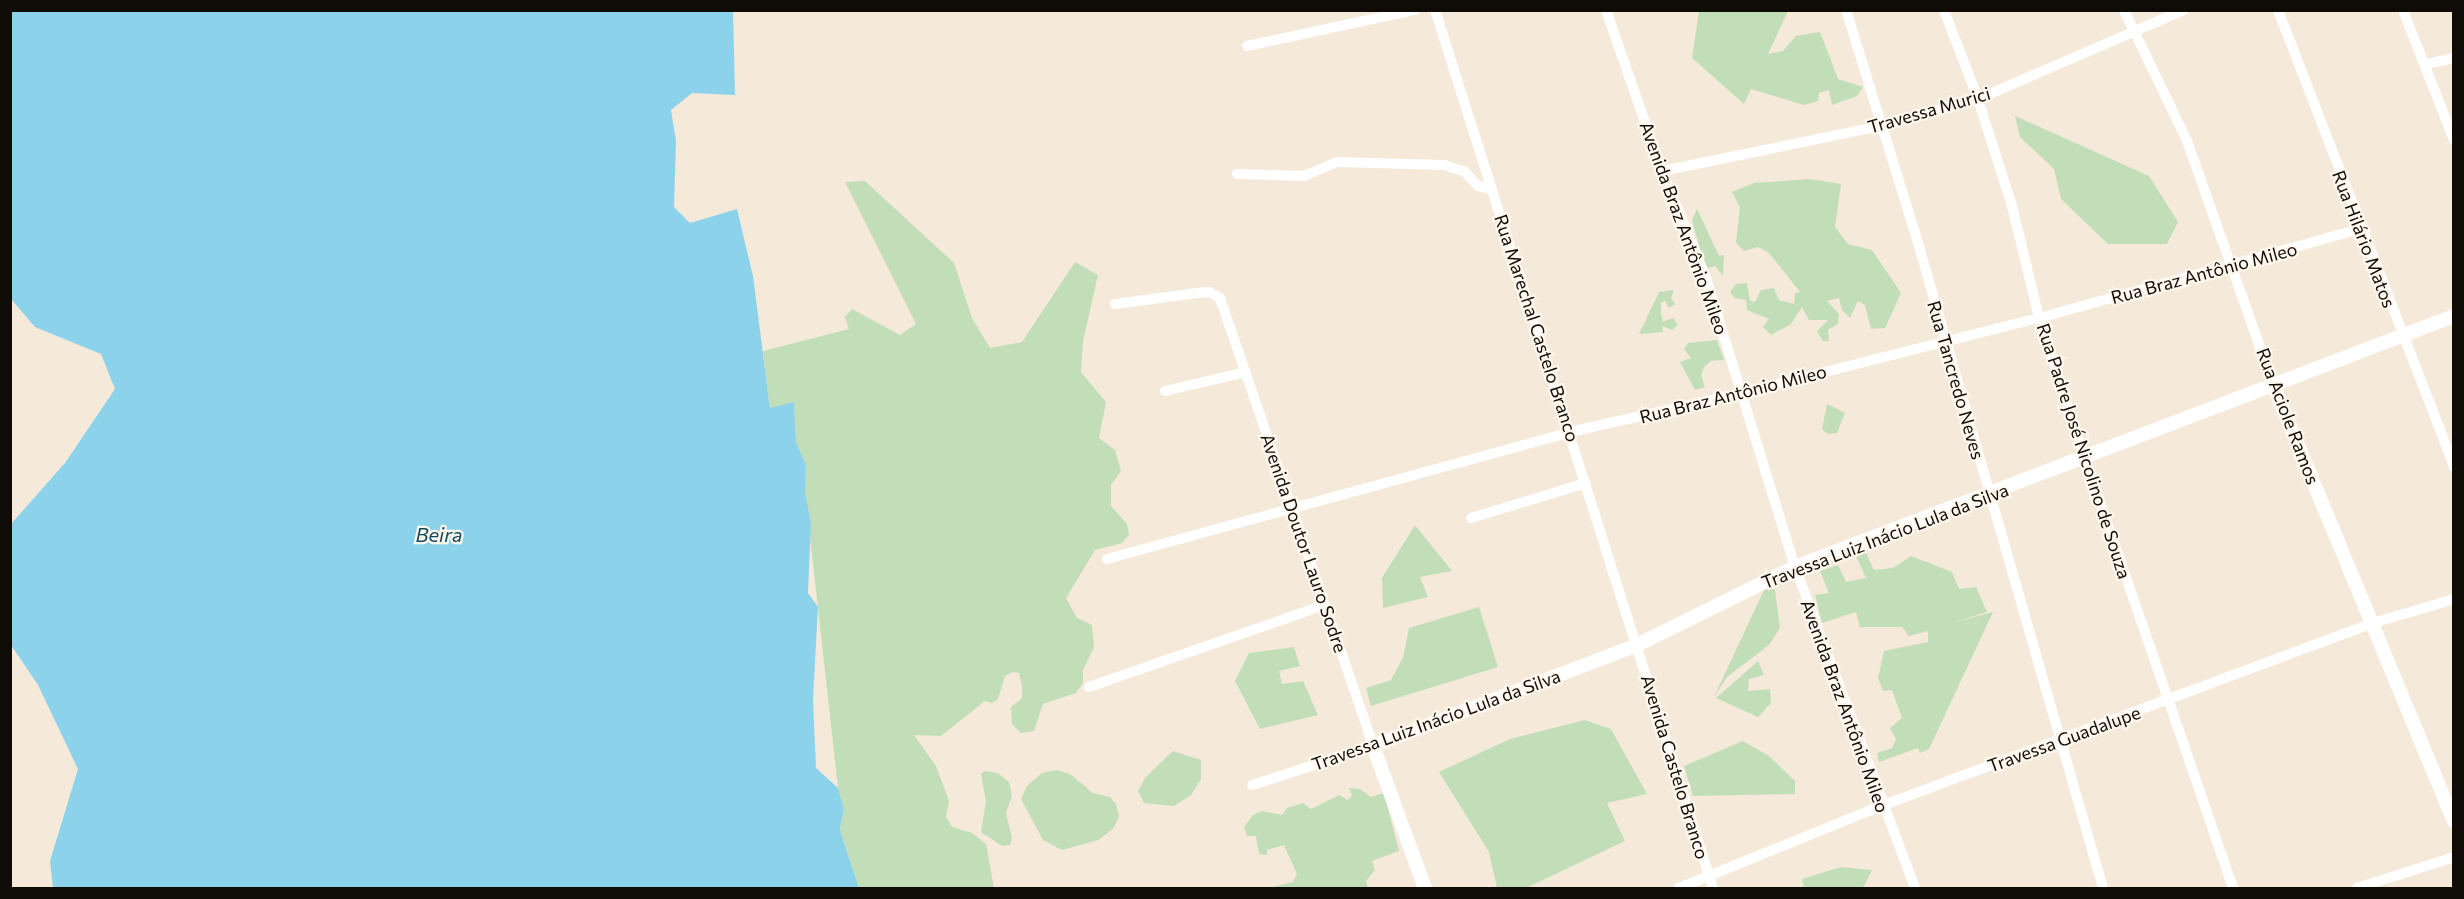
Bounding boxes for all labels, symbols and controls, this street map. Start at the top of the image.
street label: Travessa Murici [1865,82,1993,138]
street label: Avenida Braz Antônio Mileo [1635,118,1733,338]
street label: Rua Hilário Matos [2328,167,2400,311]
street label: Rua Marechal Castelo Branco [1490,212,1584,444]
street label: Rua Braz Antônio Mileo [2109,238,2299,308]
street label: Rua Tancredo Neves [1923,298,1989,462]
street label: Rua Padre José Nicolino de Souza [2032,321,2136,581]
street label: Rua Aciole Ramos [2252,345,2324,487]
street label: Rua Braz Antônio Mileo [1637,360,1829,428]
street label: Avenida Doutor Lauro Sodre [1256,431,1352,655]
street label: Travessa Luiz Inácio Lula da Silva [1758,479,2012,593]
water label: Beira [416,522,462,546]
street label: Avenida Braz Antônio Mileo [1796,596,1894,816]
street label: Travessa Luiz Inácio Lula da Silva [1309,665,1563,775]
street label: Avenida Castelo Branco [1637,672,1713,862]
street label: Travessa Guadalupe [1985,701,2143,777]

